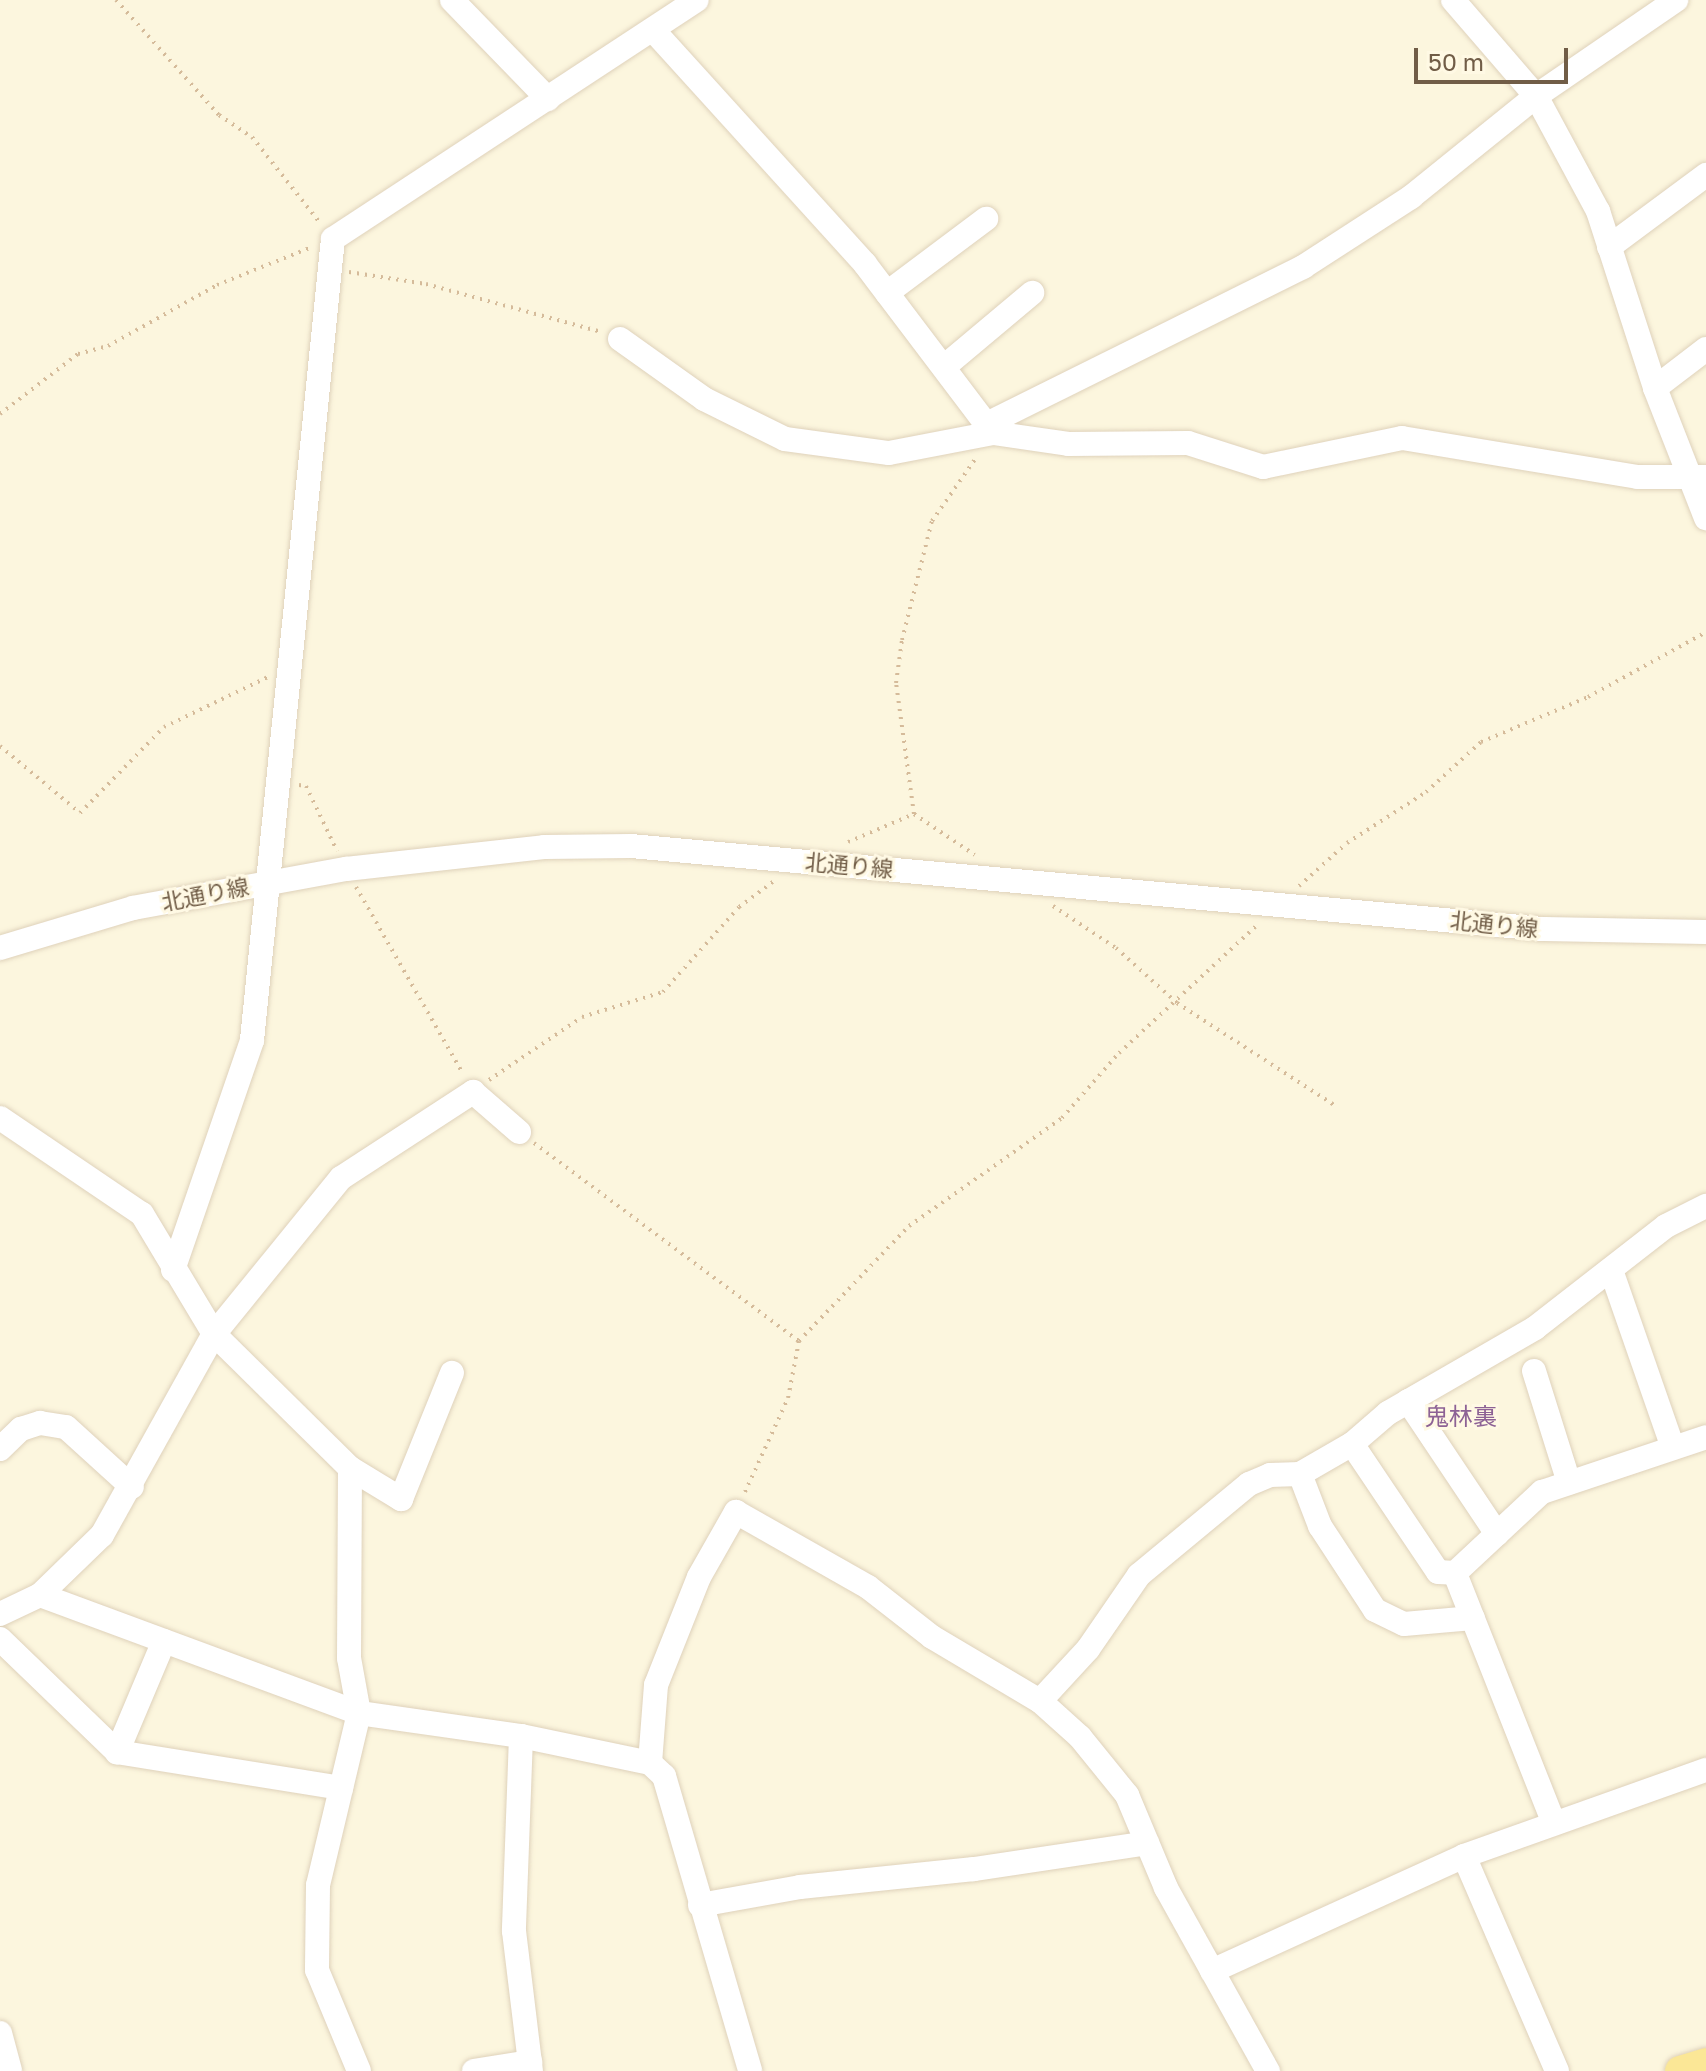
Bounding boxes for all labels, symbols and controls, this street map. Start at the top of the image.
scale bar [1418,32,1572,82]
text: 50 m [1428,47,1484,76]
street label: 北通り線 [804,848,894,882]
street label: 北通り線 [159,873,251,915]
street label: 北通り線 [1449,906,1539,942]
district label: 鬼林裏 [1425,1402,1497,1430]

